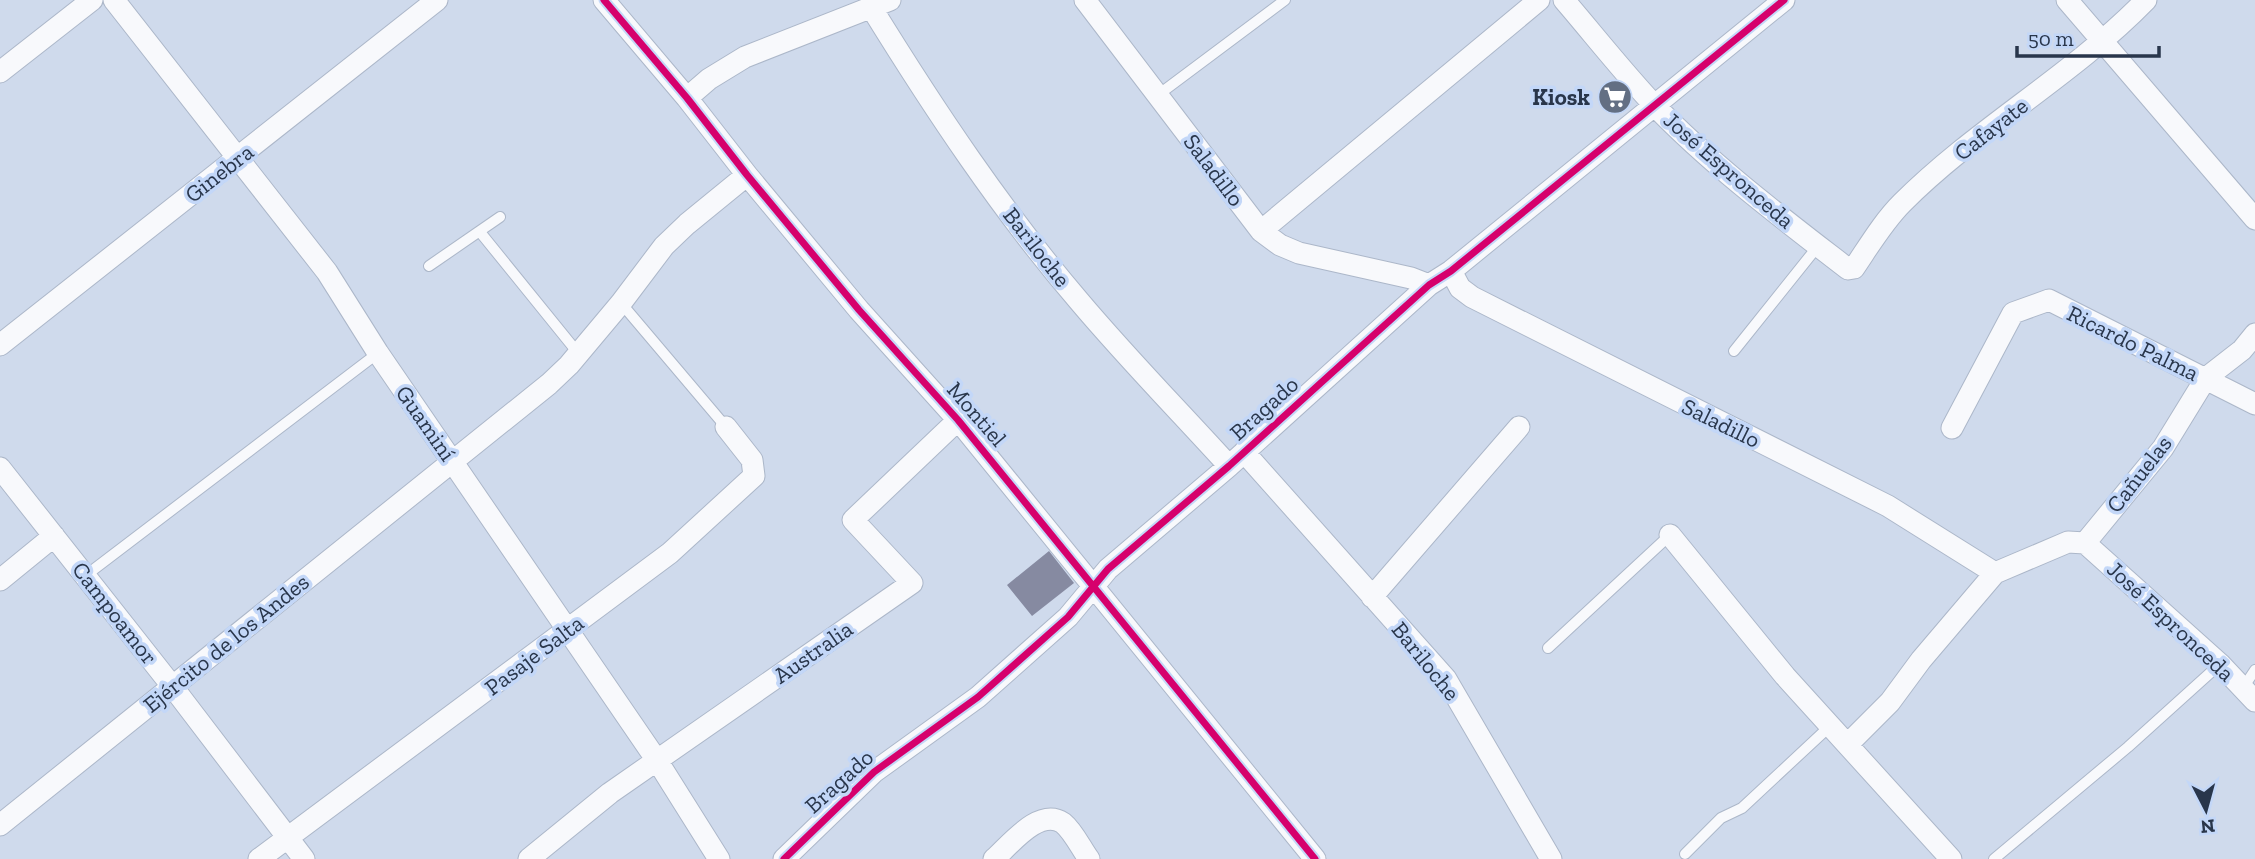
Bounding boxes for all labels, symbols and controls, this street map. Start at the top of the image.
scale bar [2017,14,2159,58]
text: 50 m [2028,26,2074,51]
supermarket icon: Kiosk [1596,78,1634,116]
place label: Kiosk [1532,83,1590,111]
street label: Cafayate [1948,91,2034,167]
street label: José Espronceda [1658,106,1800,234]
street label: Saladillo [1178,128,1250,212]
street label: Ginebra [179,138,259,208]
street label: Bariloche [997,202,1077,292]
street label: Ricardo Palma [2063,299,2203,387]
street label: Bragado [1224,370,1304,446]
street label: Montiel [941,376,1013,452]
street label: Guaminí [390,380,462,466]
street label: Saladillo [1677,392,1765,454]
street label: Cañuelas [2100,430,2178,518]
street label: José Espronceda [2102,555,2240,687]
street label: Campoamor [66,556,164,670]
street label: Ejército de los Andes [137,568,315,718]
street label: Pasaje Salta [479,609,589,701]
street label: Australia [768,615,858,689]
street label: Bariloche [1386,616,1466,706]
street label: Bragado [799,743,879,819]
north arrow [2171,775,2241,845]
text: N [2199,814,2216,839]

